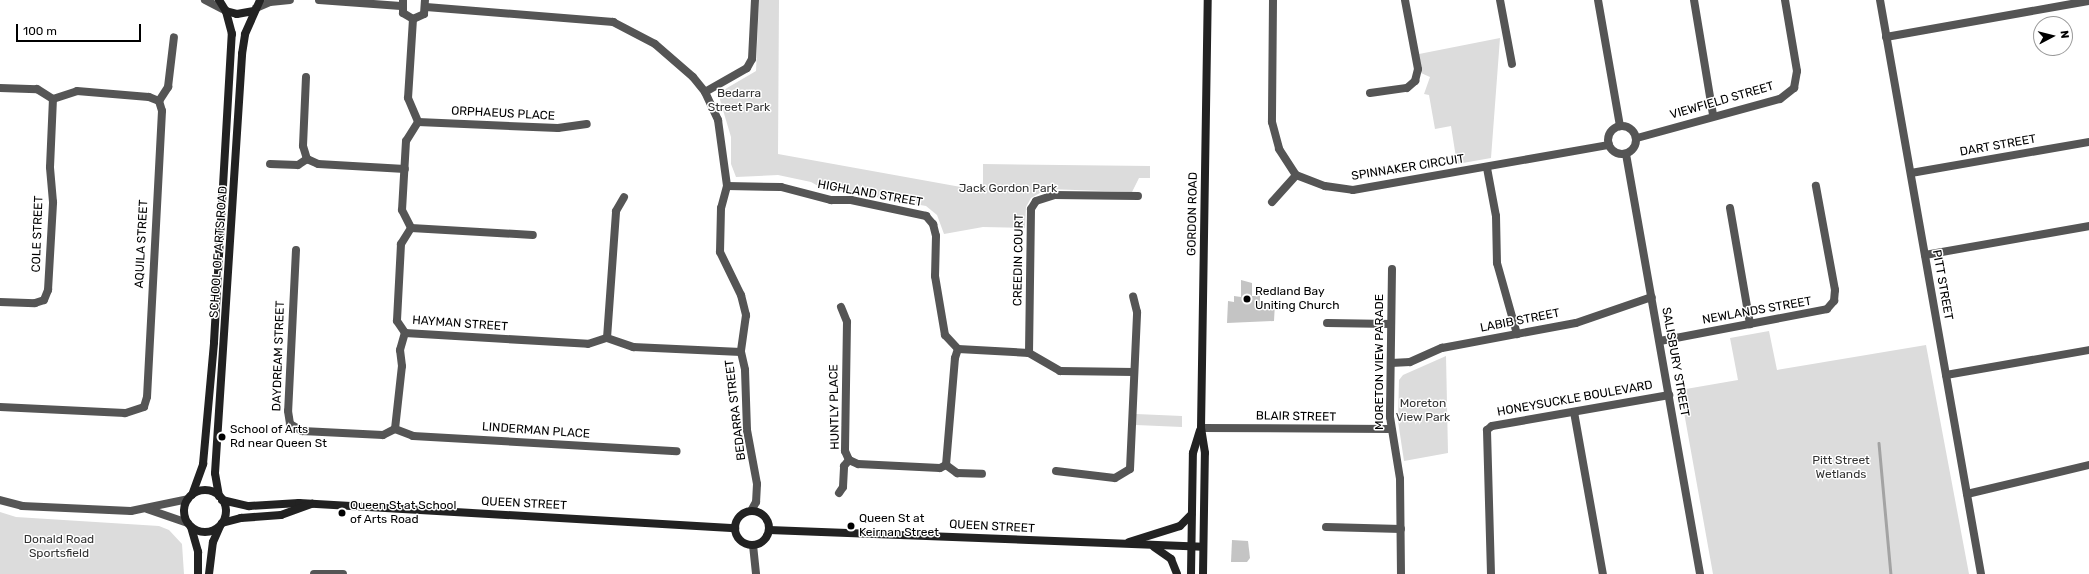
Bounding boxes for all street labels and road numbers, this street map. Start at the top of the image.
street label: VIEWFIELD STREET [1668,79,1776,123]
street label: ORPHAEUS PLACE [451,104,555,124]
street label: DART STREET [1959,132,2037,160]
street label: SPINNAKER CIRCUIT [1350,152,1466,184]
street label: GORDON ROAD [1185,172,1201,256]
street label: HIGHLAND STREET [816,178,924,210]
street label: SCHOOL OF ARTS ROAD [207,185,231,319]
street label: COLE STREET [29,195,47,273]
street label: AQUILA STREET [132,199,152,289]
street label: CREEDIN COURT [1011,214,1027,306]
street label: PITT STREET [1929,249,1955,321]
street label: MORETON VIEW PARADE [1373,294,1387,430]
street label: NEWLANDS STREET [1701,294,1813,328]
street label: DAYDREAM STREET [270,300,288,412]
street label: LABIB STREET [1479,306,1561,336]
street label: SALISBURY STREET [1658,306,1692,418]
street label: HAYMAN STREET [412,313,508,335]
street label: BEDARRA STREET [723,359,749,461]
street label: HUNTLY PLACE [827,364,843,450]
street label: HONEYSUCKLE BOULEVARD [1496,378,1654,420]
street label: BLAIR STREET [1256,409,1336,425]
street label: LINDERMAN PLACE [482,420,590,442]
street label: QUEEN STREET [481,495,567,513]
street label: QUEEN STREET [949,518,1035,536]

